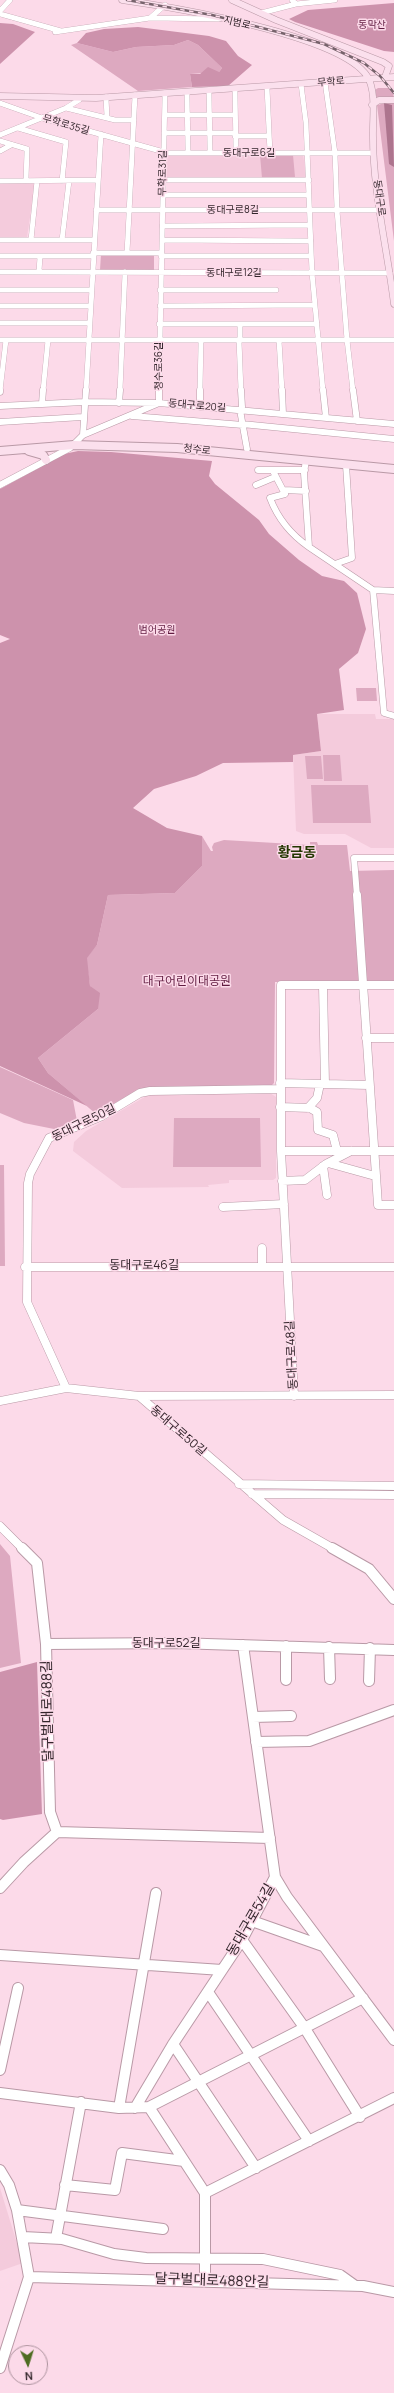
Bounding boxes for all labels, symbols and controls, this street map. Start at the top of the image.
street label: 지범로 [222,14,252,32]
park label: 동막산 [358,19,386,31]
street label: 무학로 [317,75,345,89]
street label: 무학로35길 [41,113,91,137]
street label: 동대구로6길 [223,147,275,159]
street label: 무학로31길 [157,150,169,196]
street label: 동대구로 [370,179,388,217]
street label: 동대구로8길 [207,204,259,216]
street label: 동대구로12길 [206,267,262,279]
street label: 청수로36길 [153,342,165,390]
street label: 동대구로20길 [168,398,226,414]
street label: 청수로 [183,443,211,457]
park label: 범어공원 [139,624,175,636]
district label: 황금동 [278,845,316,861]
park label: 대구어린이대공원 [143,975,231,989]
street label: 동대구로50길 [50,1101,118,1145]
street label: 동대구로46길 [109,1259,179,1273]
street label: 동대구로48길 [283,1320,301,1390]
street label: 동대구로50길 [147,1403,209,1459]
street label: 동대구로52길 [132,1637,200,1651]
street label: 달구벌대로488길 [39,1660,57,1762]
street label: 동대구로54길 [224,1881,278,1959]
street label: 달구벌대로488안길 [154,2271,270,2291]
north arrow [8,2345,48,2385]
text: N [24,2369,33,2384]

